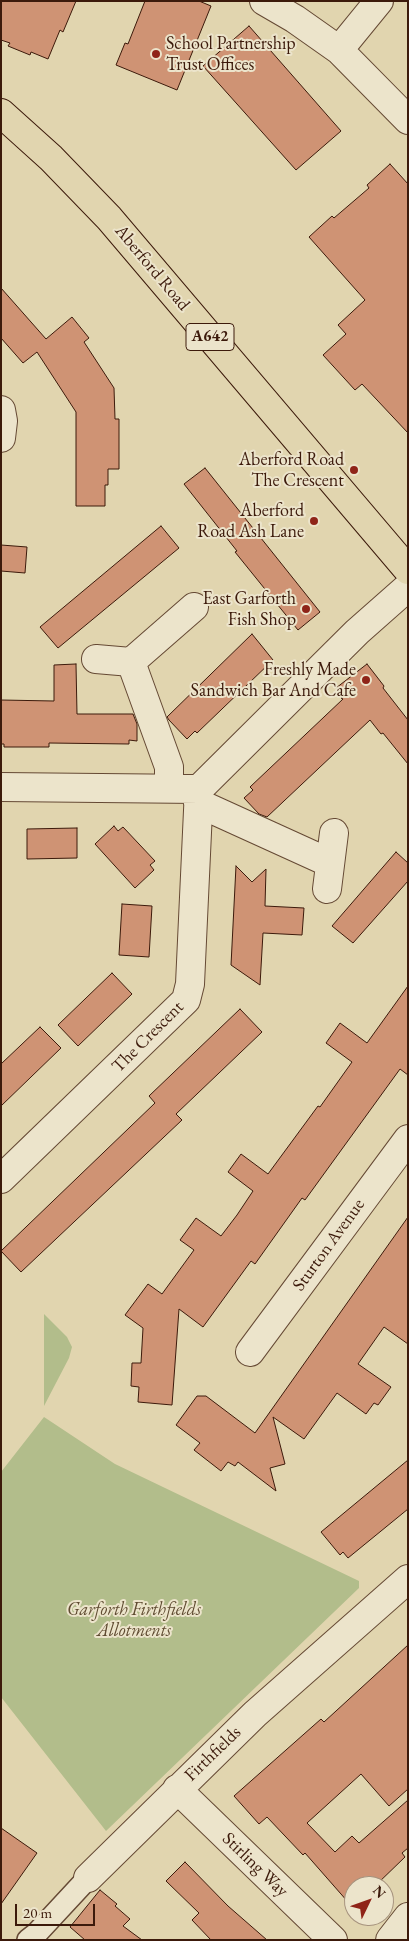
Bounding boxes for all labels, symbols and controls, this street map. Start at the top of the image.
place label: School Partnership Trust Offices [166,33,296,76]
marker: School Partnership Trust Offices [150,48,162,60]
street label: Aberford Road [110,221,194,315]
road number: A642 [186,324,234,351]
place label: Aberford Road The Crescent [239,449,344,492]
marker: Aberford Road The Crescent [348,464,360,476]
place label: Aberford Road Ash Lane [197,500,304,542]
marker: Aberford Road Ash Lane [308,515,320,527]
place label: East Garforth Fish Shop [203,588,296,630]
marker: East Garforth Fish Shop [300,603,312,615]
place label: Freshly Made Sandwich Bar And Cafe [191,659,356,702]
marker: Freshly Made Sandwich Bar And Cafe [360,674,372,686]
street label: The Crescent [108,997,188,1077]
street label: Sturton Avenue [288,1195,370,1295]
park label: Garforth Firthfields Allotments [67,1599,201,1642]
street label: Firthfields [180,1722,246,1786]
street label: Stirling Way [217,1828,293,1902]
north arrow [344,1876,394,1926]
text: N [369,1881,390,1902]
scale bar [18,1894,98,1926]
text: 20 m [23,1903,52,1922]

